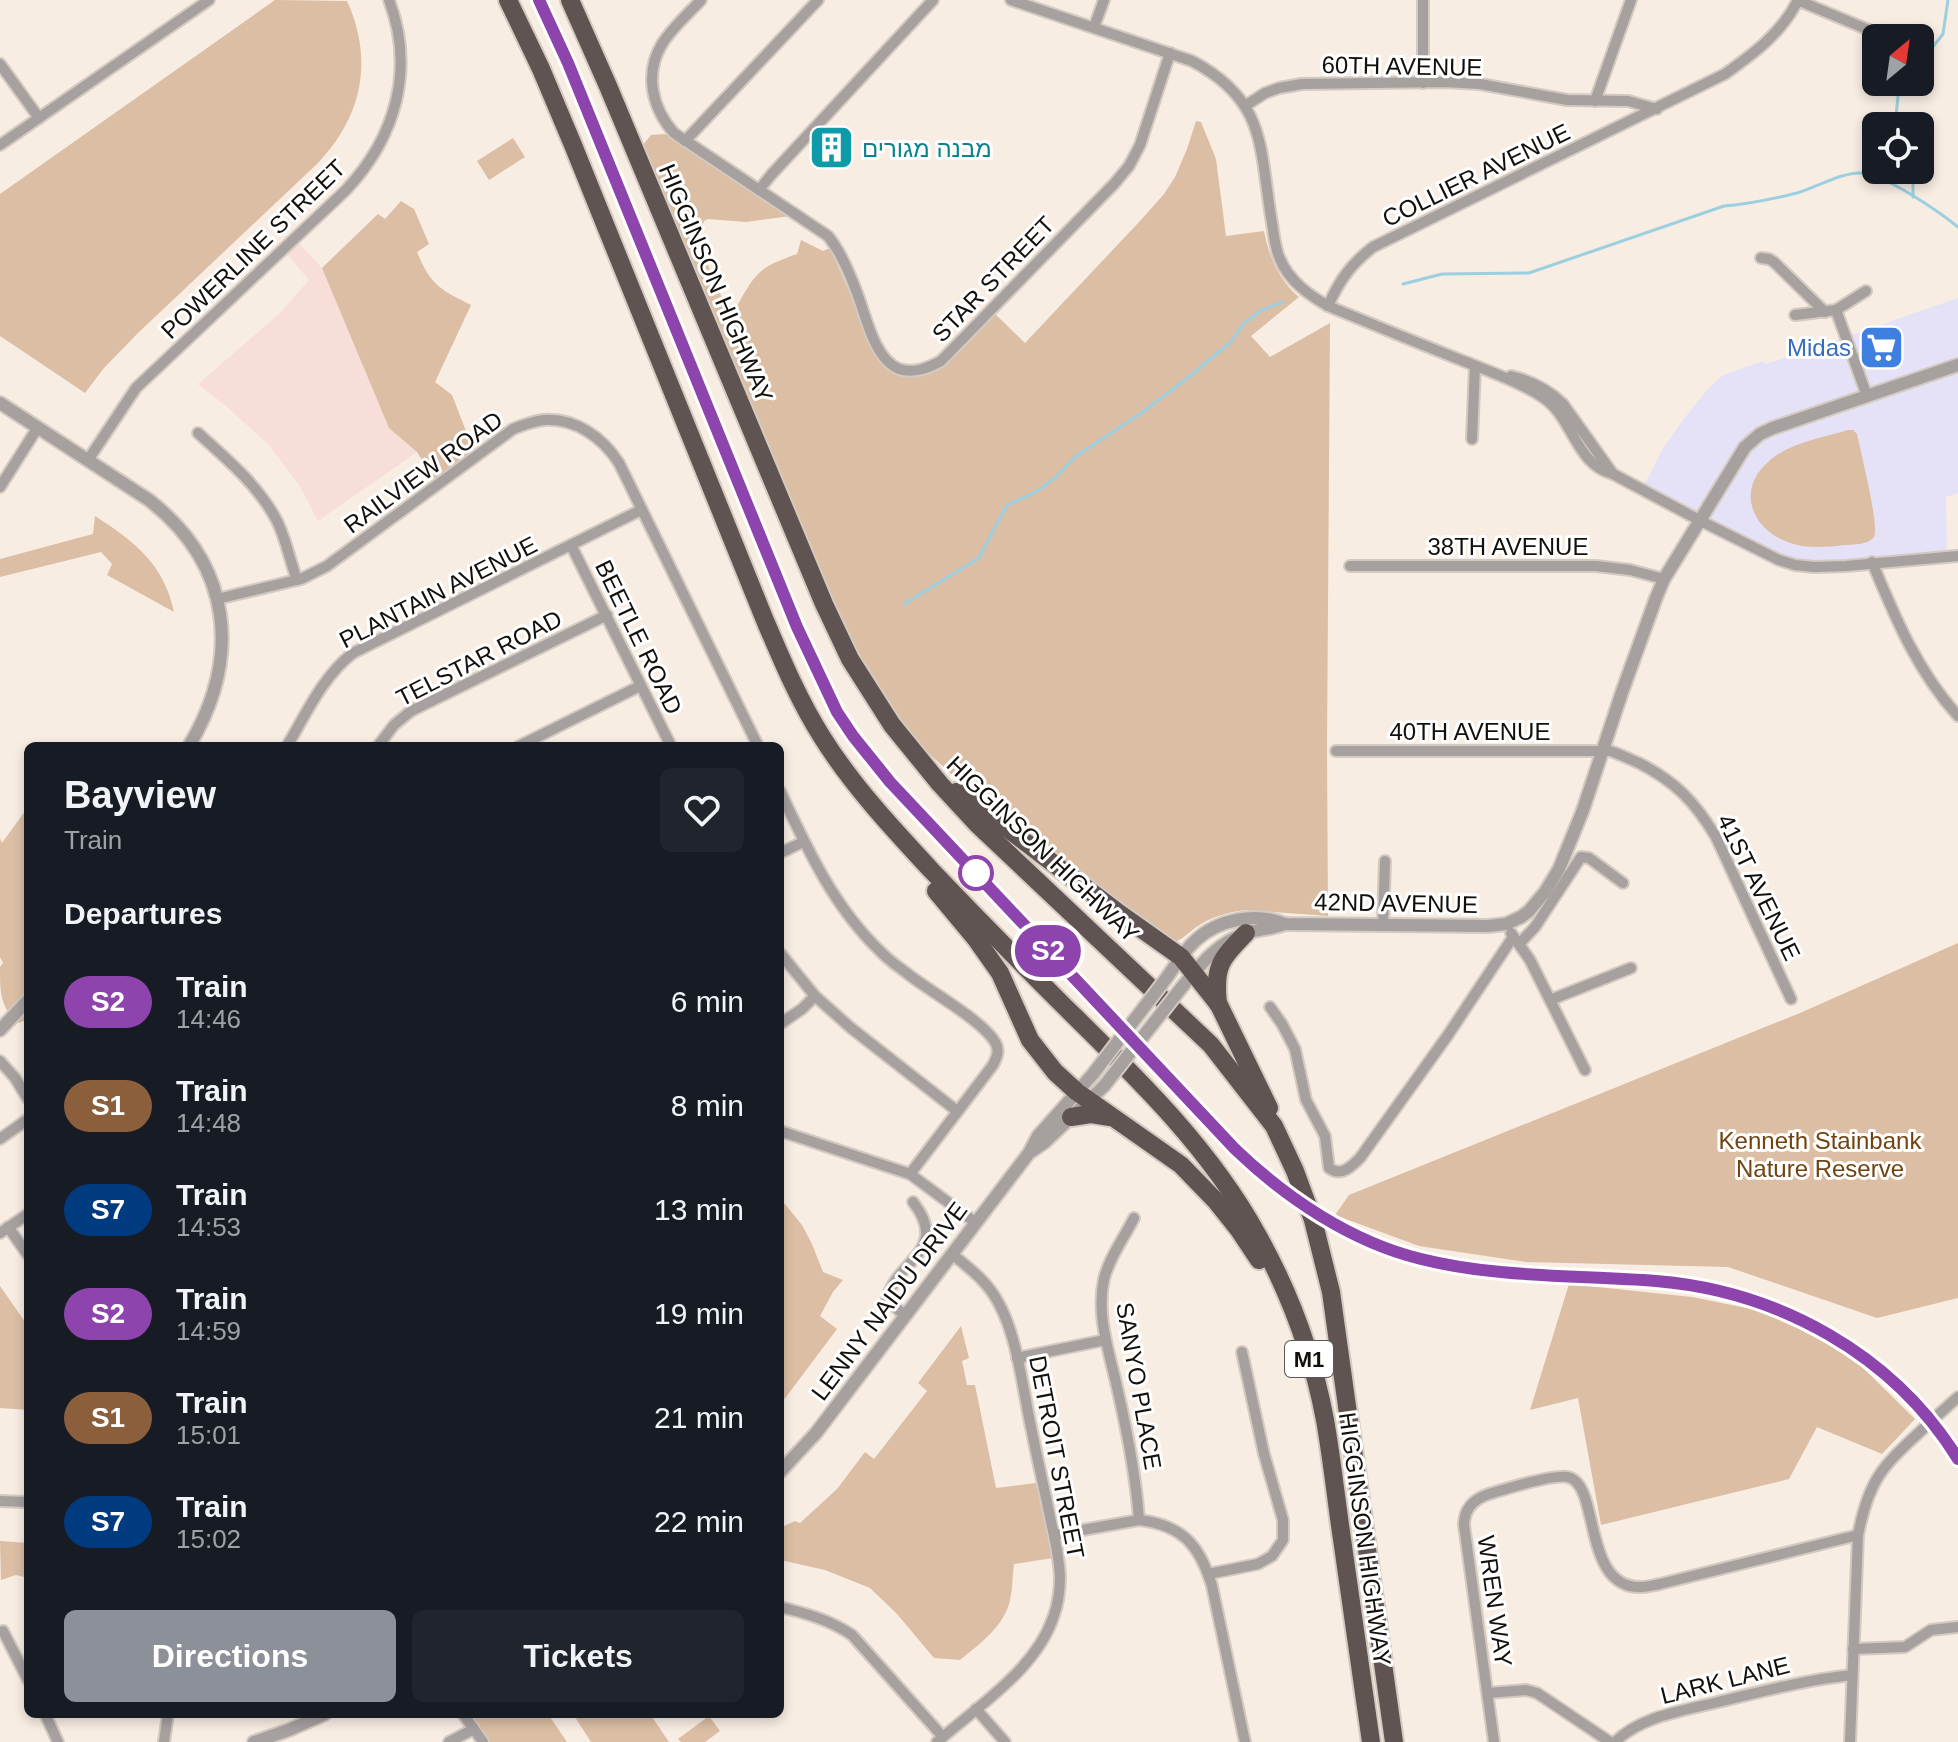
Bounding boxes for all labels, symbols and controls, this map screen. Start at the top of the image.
north arrow [1862,24,1934,96]
map controls [1862,24,1934,184]
street label: 60TH AVENUE [1321,51,1483,81]
button: locate [1862,112,1934,184]
street label: COLLIER AVENUE [1378,118,1574,232]
building icon: מבנה מגורים [807,124,855,172]
place label: מבנה מגורים [862,135,992,162]
street label: POWERLINE STREET [155,154,351,344]
street label: HIGGINSON HIGHWAY [654,160,778,406]
street label: STAR STREET [926,211,1060,347]
supermarket icon: Midas [1858,323,1906,371]
place label: Midas [1787,334,1851,361]
street label: RAILVIEW ROAD [339,406,507,538]
street label: PLANTAIN AVENUE [335,531,541,653]
street label: 38TH AVENUE [1428,533,1588,560]
street label: BEETLE ROAD [590,556,688,718]
street label: TELSTAR ROAD [392,605,566,711]
street label: 40TH AVENUE [1390,718,1550,745]
street label: HIGGINSON HIGHWAY [942,750,1144,948]
button: heart [660,768,744,852]
text: Bayview [64,774,216,816]
street label: 41ST AVENUE [1712,810,1806,964]
text: Train [64,825,122,855]
unlabelled marker [959,856,993,890]
street label: 42ND AVENUE [1314,888,1478,918]
text: Departures [64,897,222,930]
line badge: S2 [1012,925,1084,977]
text: S2 [1031,935,1065,966]
text: Train [176,970,248,1003]
text: 6 min [671,985,744,1018]
text: S2 [91,986,125,1017]
text: 14:46 [176,1004,241,1034]
text: Train [176,1074,248,1107]
text: 8 min [671,1089,744,1122]
text: S1 [91,1090,125,1121]
text: 14:48 [176,1108,241,1138]
park label: Kenneth Stainbank Nature Reserve [1719,1127,1922,1182]
text: Train [176,1178,248,1211]
text: 13 min [654,1193,744,1226]
text: S7 [91,1194,125,1225]
street label: LENNY NAIDU DRIVE [806,1197,972,1405]
text: 14:53 [176,1212,241,1242]
text: Train [176,1282,248,1315]
text: 19 min [654,1297,744,1330]
text: S2 [91,1298,125,1329]
street label: SANYO PLACE [1111,1300,1167,1472]
text: 14:59 [176,1316,241,1346]
road number: M1 [1285,1341,1333,1377]
street label: DETROIT STREET [1024,1353,1090,1561]
text: Train [176,1386,248,1419]
text: 21 min [654,1401,744,1434]
text: S1 [91,1402,125,1433]
street label: HIGGINSON HIGHWAY [1334,1410,1396,1668]
text: 15:01 [176,1420,241,1450]
text: Train [176,1490,248,1523]
text: 22 min [654,1505,744,1538]
text: S7 [91,1506,125,1537]
text: 15:02 [176,1524,241,1554]
street label: WREN WAY [1472,1534,1518,1668]
button: Directions [64,1610,396,1702]
button: Tickets [412,1610,744,1702]
street label: LARK LANE [1658,1651,1792,1709]

